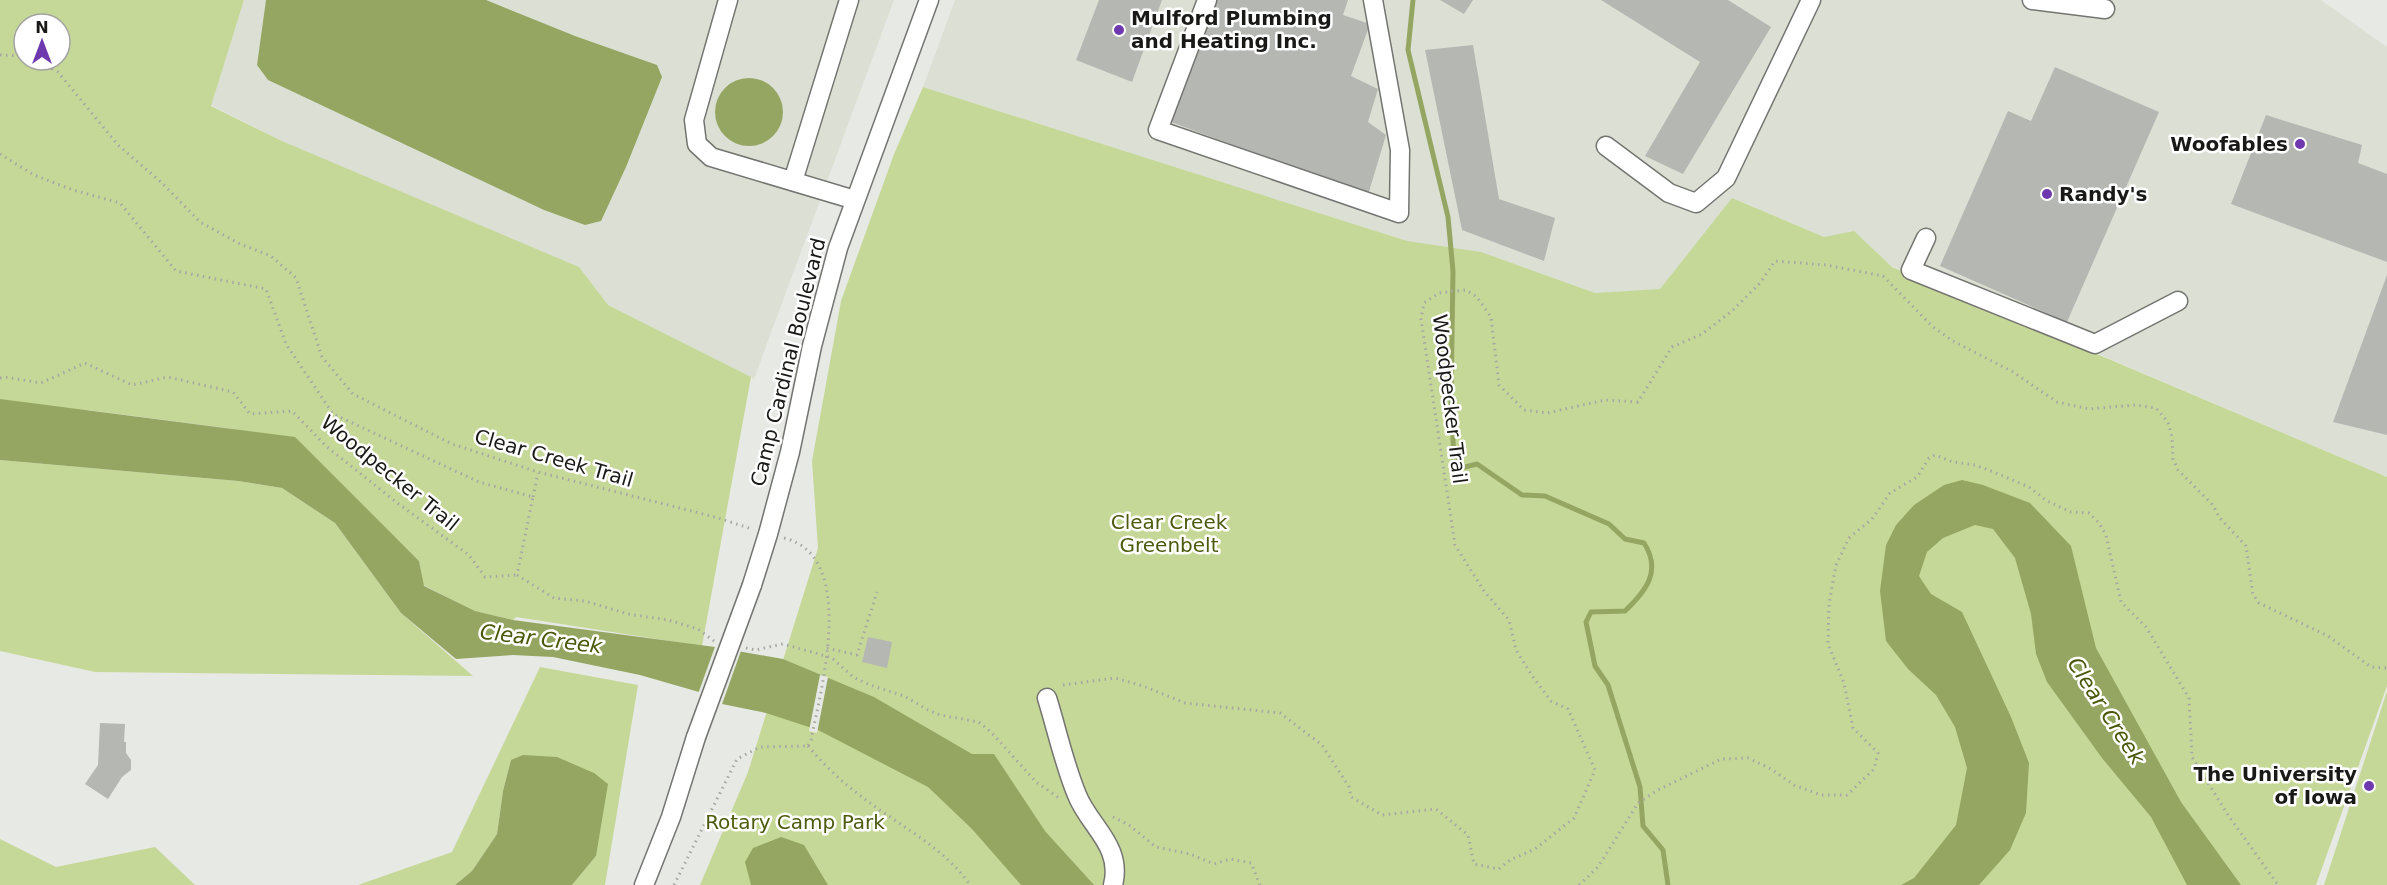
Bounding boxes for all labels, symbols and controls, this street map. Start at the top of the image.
place label: Mulford Plumbing and Heating Inc. [1131,6,1332,53]
north arrow [12,12,72,72]
text: N [35,18,49,37]
marker: Mulford Plumbing and Heating Inc. [1112,23,1126,37]
place label: Woofables [2170,132,2288,156]
marker: Woofables [2293,137,2307,151]
place label: Randy's [2059,182,2148,206]
marker: Randy's [2040,187,2054,201]
street label: Camp Cardinal Boulevard [745,235,831,489]
street label: Woodpecker Trail [1428,313,1472,485]
street label: Woodpecker Trail [316,410,464,536]
street label: Clear Creek Trail [472,424,636,492]
park label: Clear Creek Greenbelt [1111,510,1228,557]
water label: Clear Creek [479,620,604,659]
water label: Clear Creek [2062,653,2150,770]
place label: The University of Iowa [2193,762,2357,809]
marker: The University of Iowa [2362,779,2376,793]
park label: Rotary Camp Park [705,810,885,834]

